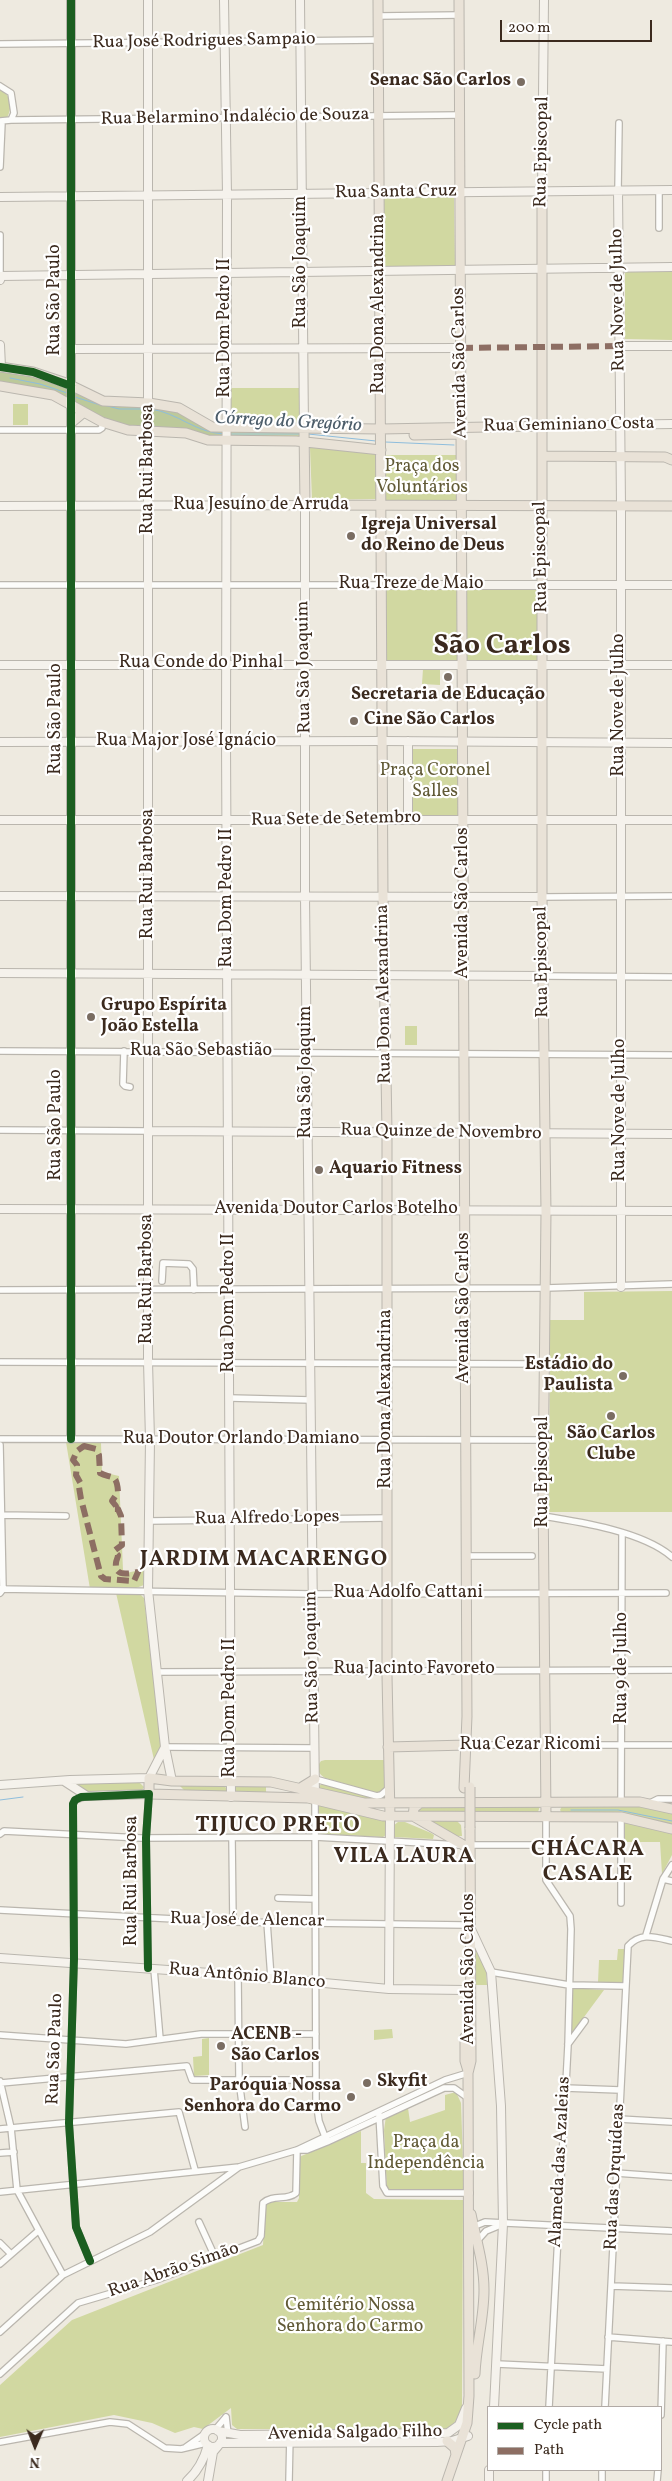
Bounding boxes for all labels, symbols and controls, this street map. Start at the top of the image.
scale bar [502,10,654,42]
text: 200 m [508,18,551,39]
street label: Rua José Rodrigues Sampaio [92,29,316,55]
place label: Senac São Carlos [370,71,511,93]
marker: Senac São Carlos [515,76,527,88]
street label: Rua Episcopal [531,96,555,208]
street label: Rua Belarmino Indalécio de Souza [101,105,369,131]
street label: Rua Santa Cruz [335,181,457,205]
street label: Rua São Joaquim [291,196,313,328]
street label: Rua Dona Alexandrina [369,214,391,394]
street label: Rua Nove de Julho [607,228,631,372]
street label: Rua São Paulo [45,244,67,356]
street label: Rua Dom Pedro II [215,258,237,398]
street label: Avenida São Carlos [449,287,473,439]
street label: Rua Rui Barbosa [138,404,160,534]
water label: Córrego do Gregório [214,408,362,438]
street label: Rua Geminiano Costa [483,414,655,438]
park label: Praça dos Voluntários [376,457,468,499]
street label: Rua Jesuíno de Arruda [173,495,349,517]
street label: Rua Episcopal [530,501,554,613]
place label: Igreja Universal do Reino de Deus [361,515,505,558]
marker: Igreja Universal do Reino de Deus [345,530,357,542]
street label: Rua Treze de Maio [338,574,484,596]
street label: Rua São Joaquim [293,600,317,734]
district label: São Carlos [433,631,571,665]
street label: Rua Nove de Julho [609,633,631,777]
street label: Rua Conde do Pinhal [119,653,283,675]
street label: Rua São Paulo [46,663,68,775]
marker: Secretaria de Educação [442,671,454,683]
place label: Secretaria de Educação [351,685,545,707]
place label: Cine São Carlos [364,710,495,732]
marker: Cine São Carlos [348,715,360,727]
street label: Rua Major José Ignácio [96,731,276,753]
park label: Praça Coronel Salles [380,761,490,804]
street label: Rua Sete de Setembro [251,808,421,832]
street label: Rua Rui Barbosa [138,809,160,939]
street label: Avenida São Carlos [453,827,475,979]
street label: Rua Dom Pedro II [217,828,239,968]
street label: Rua Dona Alexandrina [373,904,397,1084]
street label: Rua Episcopal [531,906,555,1018]
place label: Grupo Espírita João Estella [101,996,227,1038]
street label: Rua São Joaquim [296,1006,318,1138]
marker: Grupo Espírita João Estella [85,1011,97,1023]
street label: Rua Nove de Julho [610,1038,632,1182]
street label: Rua São Sebastião [130,1041,272,1063]
street label: Rua São Paulo [46,1069,68,1181]
street label: Rua Quinze de Novembro [340,1120,542,1146]
place label: Aquario Fitness [329,1159,462,1181]
marker: Aquario Fitness [313,1164,325,1176]
street label: Avenida Doutor Carlos Botelho [214,1199,458,1221]
street label: Rua Rui Barbosa [137,1214,159,1344]
street label: Avenida São Carlos [454,1232,476,1384]
street label: Rua Dom Pedro II [219,1233,241,1373]
street label: Rua Dona Alexandrina [376,1309,398,1489]
place label: Estádio do Paulista [525,1355,613,1398]
marker: Estádio do Paulista [617,1370,629,1382]
marker: São Carlos Clube [605,1410,617,1422]
street label: Rua Episcopal [533,1416,555,1528]
place label: São Carlos Clube [567,1424,655,1466]
street label: Rua Doutor Orlando Damiano [123,1429,359,1451]
street label: Rua Alfredo Lopes [194,1507,340,1531]
district label: JARDIM MACARENGO [138,1548,390,1574]
street label: Rua Adolfo Cattani [333,1583,483,1605]
street label: Rua São Joaquim [301,1590,325,1724]
street label: Rua 9 de Julho [612,1612,634,1724]
street label: Rua Dom Pedro II [220,1638,242,1778]
street label: Rua Jacinto Favoreto [333,1659,495,1681]
street label: Rua Cezar Ricomi [459,1735,601,1757]
district label: TIJUCO PRETO [194,1814,362,1840]
street label: Rua Rui Barbosa [122,1816,144,1946]
district label: CHÁCARA CASALE [530,1838,646,1890]
district label: VILA LAURA [332,1845,476,1871]
street label: Avenida São Carlos [459,1893,481,2045]
street label: Rua José de Alencar [170,1909,324,1933]
street label: Rua Antônio Blanco [168,1959,326,1995]
street label: Rua São Paulo [43,1993,69,2105]
place label: ACENB - São Carlos [231,2025,319,2068]
marker: ACENB - São Carlos [215,2040,227,2052]
place label: Skyfit [377,2072,427,2094]
place label: Paróquia Nossa Senhora do Carmo [184,2076,341,2118]
street label: Alameda das Azaleias [546,2076,576,2248]
marker: Skyfit [361,2077,373,2089]
marker: Paróquia Nossa Senhora do Carmo [345,2091,357,2103]
street label: Rua das Orquídeas [601,2103,631,2251]
park label: Praça da Independência [367,2133,485,2176]
street label: Rua Abrão Simão [106,2238,242,2304]
park label: Cemitério Nossa Senhora do Carmo [277,2296,423,2338]
legend [487,2406,662,2471]
text: Cycle path [534,2415,602,2436]
north arrow [10,2421,60,2471]
street label: Avenida Salgado Filho [267,2422,443,2446]
text: Path [534,2440,564,2461]
text: N [29,2452,40,2471]

